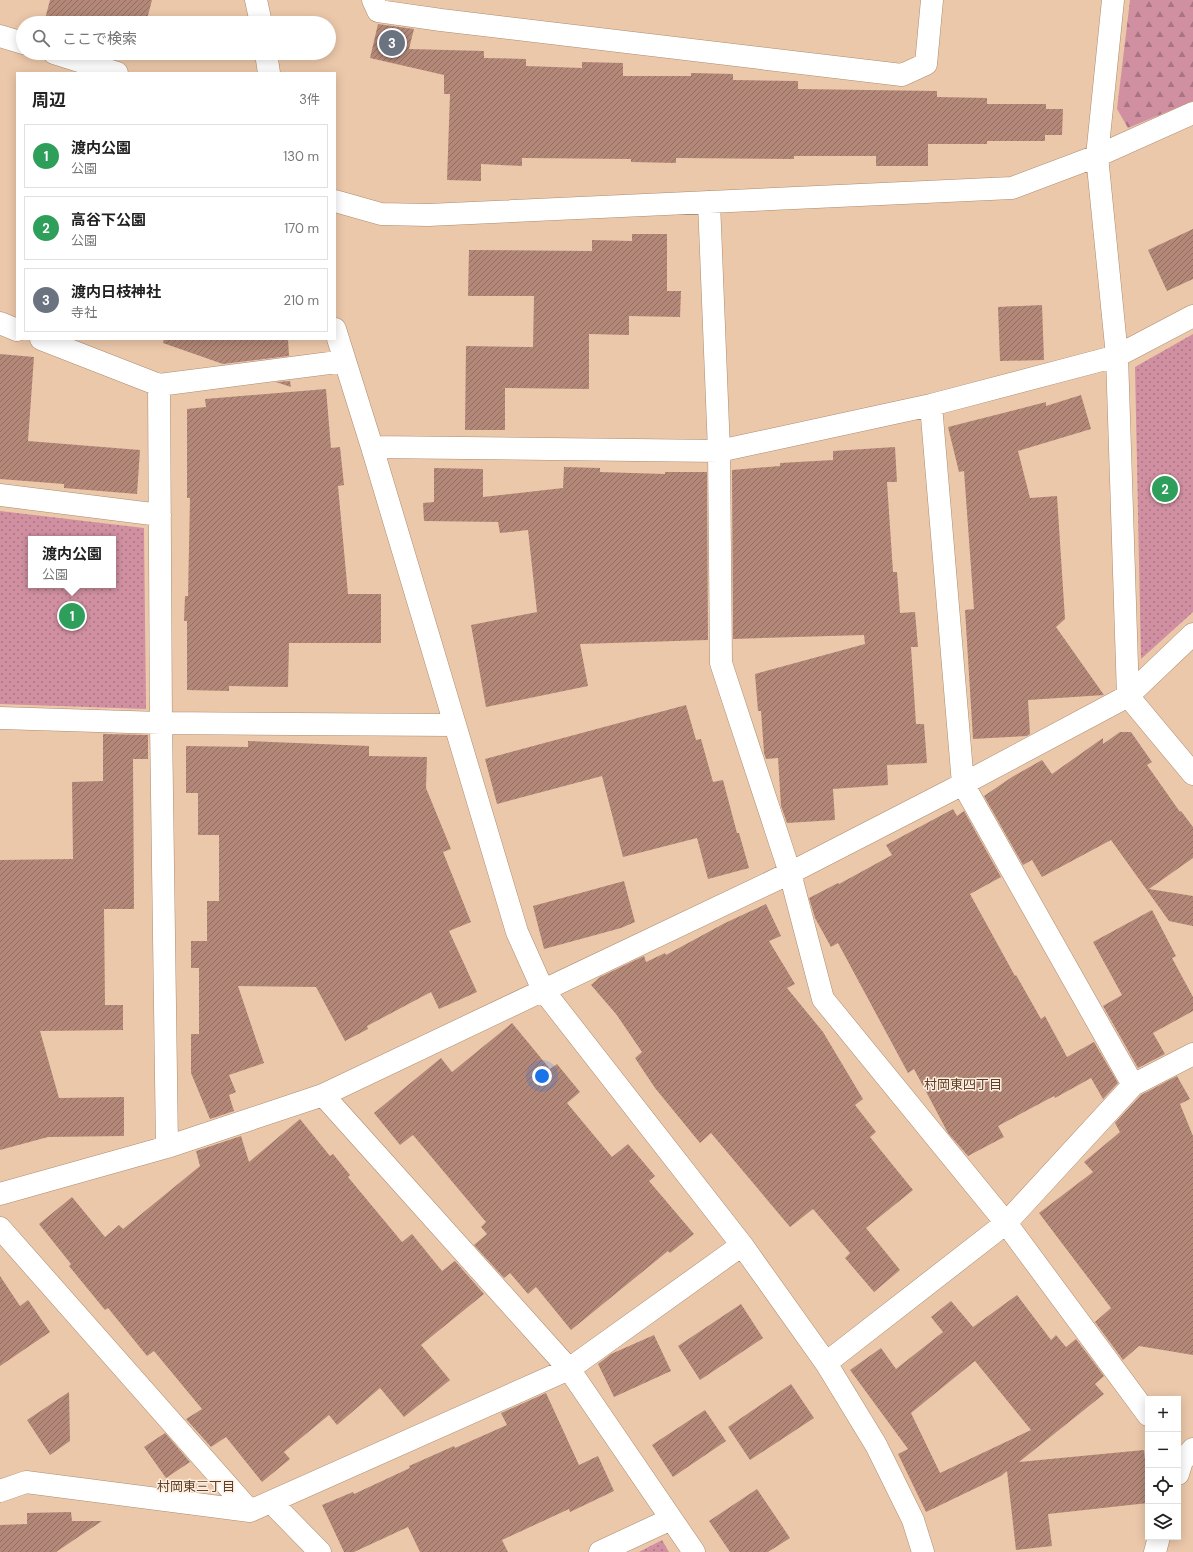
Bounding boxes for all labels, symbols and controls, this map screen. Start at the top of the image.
search box [16,16,336,60]
icon: search [30,27,52,49]
pin: 3 [379,28,405,58]
text: ここで検索 [62,29,137,49]
text: 周辺 [32,89,66,111]
text: 3件 [299,91,320,108]
text: 渡内公園 [71,138,131,158]
text: 1 [44,148,48,165]
text: 130 m [283,148,319,165]
text: 公園 [71,160,97,177]
text: 高谷下公園 [71,210,146,230]
text: 2 [42,220,50,237]
text: 170 m [284,220,319,237]
text: 公園 [71,232,97,249]
text: 渡内日枝神社 [71,282,161,302]
text: 3 [42,292,50,309]
text: 210 m [284,292,319,309]
text: 寺社 [71,304,97,321]
pin: 2 [1152,474,1178,504]
popup [28,536,116,588]
text: 渡内公園 [42,544,102,564]
text: 公園 [42,566,68,583]
pin: 1 [59,601,85,631]
your location [532,1066,552,1086]
district label: 村岡東四丁目 [924,1076,1002,1093]
map controls [1145,1396,1181,1540]
button: + [1145,1396,1181,1432]
button: − [1145,1432,1181,1468]
button: locate [1145,1468,1181,1504]
district label: 村岡東三丁目 [157,1478,235,1495]
button: layers [1145,1504,1181,1540]

